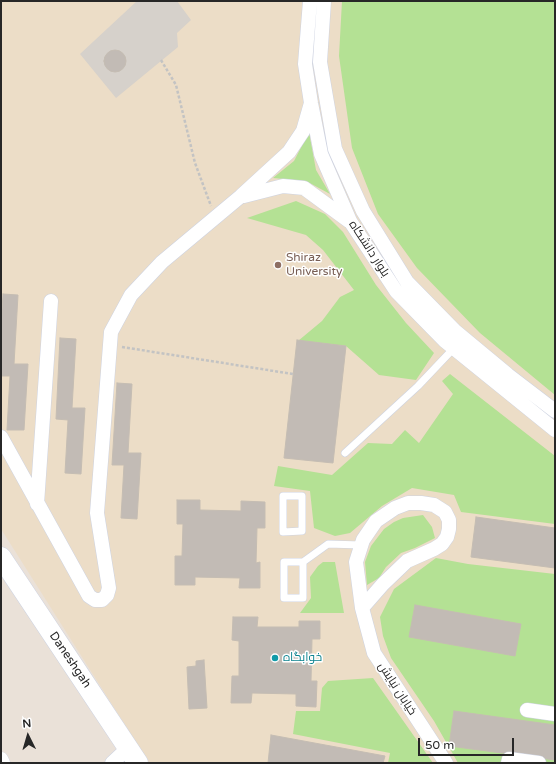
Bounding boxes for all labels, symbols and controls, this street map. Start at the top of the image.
street label: بلوار دانشکاه [345,218,393,280]
place label: Shiraz University [286,251,343,279]
marker: Shiraz University [273,260,283,270]
street label: Daneshgah [46,629,94,691]
place label: خوابگاه [283,651,322,665]
marker: خوابگاه [270,653,280,663]
street label: خیابان نیایش [375,660,419,718]
north arrow [8,716,48,756]
text: N [22,717,32,730]
scale bar [420,730,516,756]
text: 50 m [425,738,454,752]

